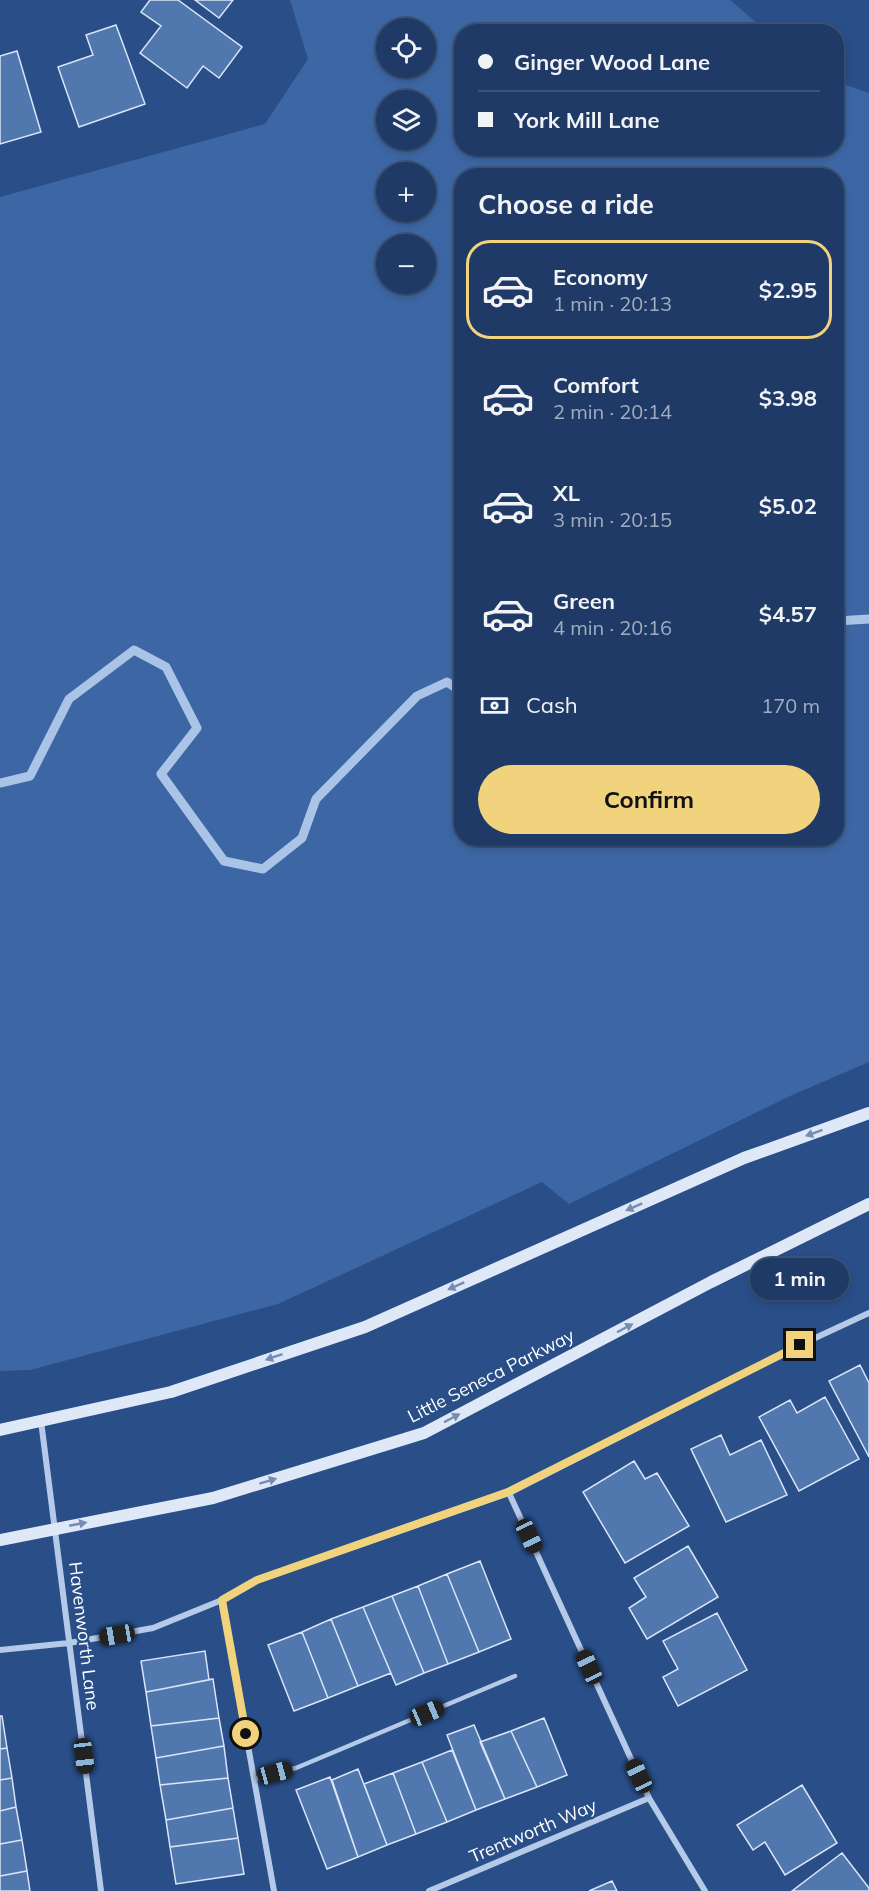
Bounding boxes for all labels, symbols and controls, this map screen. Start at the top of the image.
map controls [376,18,436,294]
button: locate [376,18,436,78]
text: Ginger Wood Lane [514,48,710,76]
button: layers [376,90,436,150]
text: York Mill Lane [514,106,660,134]
button: + [376,162,436,222]
text: Choose a ride [478,187,654,221]
button: − [376,234,436,294]
icon: car [481,263,535,317]
text: Economy [553,263,648,291]
text: $2.95 [759,276,817,304]
text: 1 min · 20:13 [553,291,672,316]
icon: car [481,371,535,425]
text: Comfort [553,371,639,399]
text: $3.98 [759,384,817,412]
text: 2 min · 20:14 [553,399,672,424]
icon: car [481,479,535,533]
text: XL [553,479,580,507]
text: $5.02 [759,492,817,520]
text: 3 min · 20:15 [553,507,672,532]
icon: car [481,587,535,641]
text: Green [553,587,615,615]
text: $4.57 [759,600,817,628]
text: 4 min · 20:16 [553,615,672,640]
icon: cash [478,689,511,722]
text: Cash [526,691,578,719]
text: 170 m [761,693,820,718]
button: Confirm [478,765,820,834]
one-way arrow [805,1128,823,1138]
one-way arrow [624,1202,642,1212]
callout: 1 min [750,1258,850,1300]
text: 1 min [773,1266,826,1291]
one-way arrow [447,1282,464,1291]
street label: Little Seneca Parkway [403,1323,578,1428]
one-way arrow [616,1323,633,1333]
route end [786,1331,813,1358]
one-way arrow [265,1353,283,1363]
one-way arrow [444,1413,461,1423]
one-way arrow [259,1476,277,1485]
car [513,1516,545,1556]
one-way arrow [69,1519,88,1528]
street label: Havenworth Lane [64,1560,105,1712]
car [98,1623,136,1647]
car [573,1647,605,1687]
car [407,1698,447,1728]
route start [232,1720,259,1747]
car [73,1737,95,1775]
car [623,1756,655,1796]
car [255,1760,295,1786]
street label: Trentworth Way [466,1793,600,1868]

